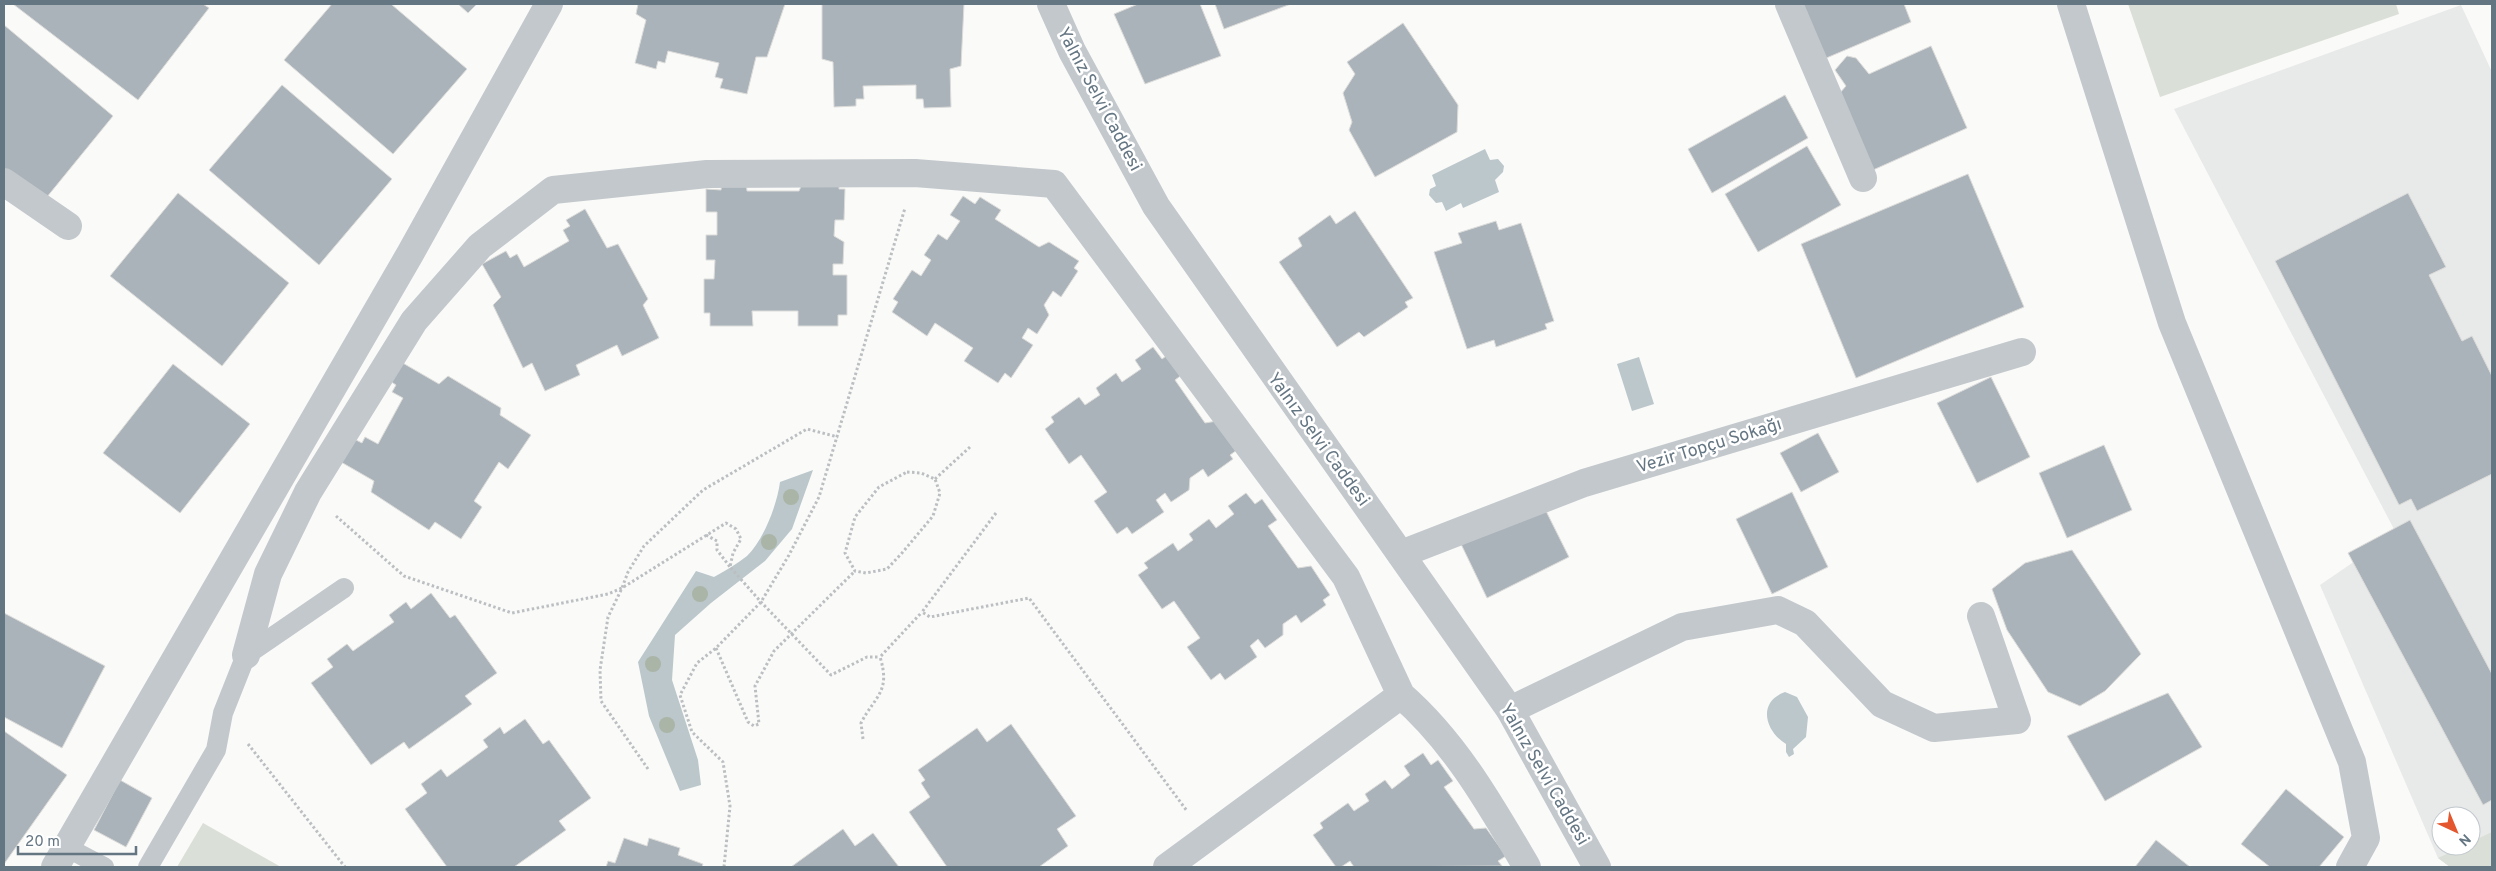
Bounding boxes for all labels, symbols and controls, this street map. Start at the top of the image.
street label: Yalnız Selvi Caddesi [1051,24,1146,176]
street label: Yalnız Selvi Caddesi [1262,369,1374,511]
street label: Vezir Topçu Sokağı [1634,413,1785,479]
street label: Yalnız Selvi Caddesi [1494,700,1594,850]
north arrow [2431,806,2481,856]
scale bar [18,824,135,856]
text: N [2454,830,2474,849]
text: 20 m [25,833,60,852]

